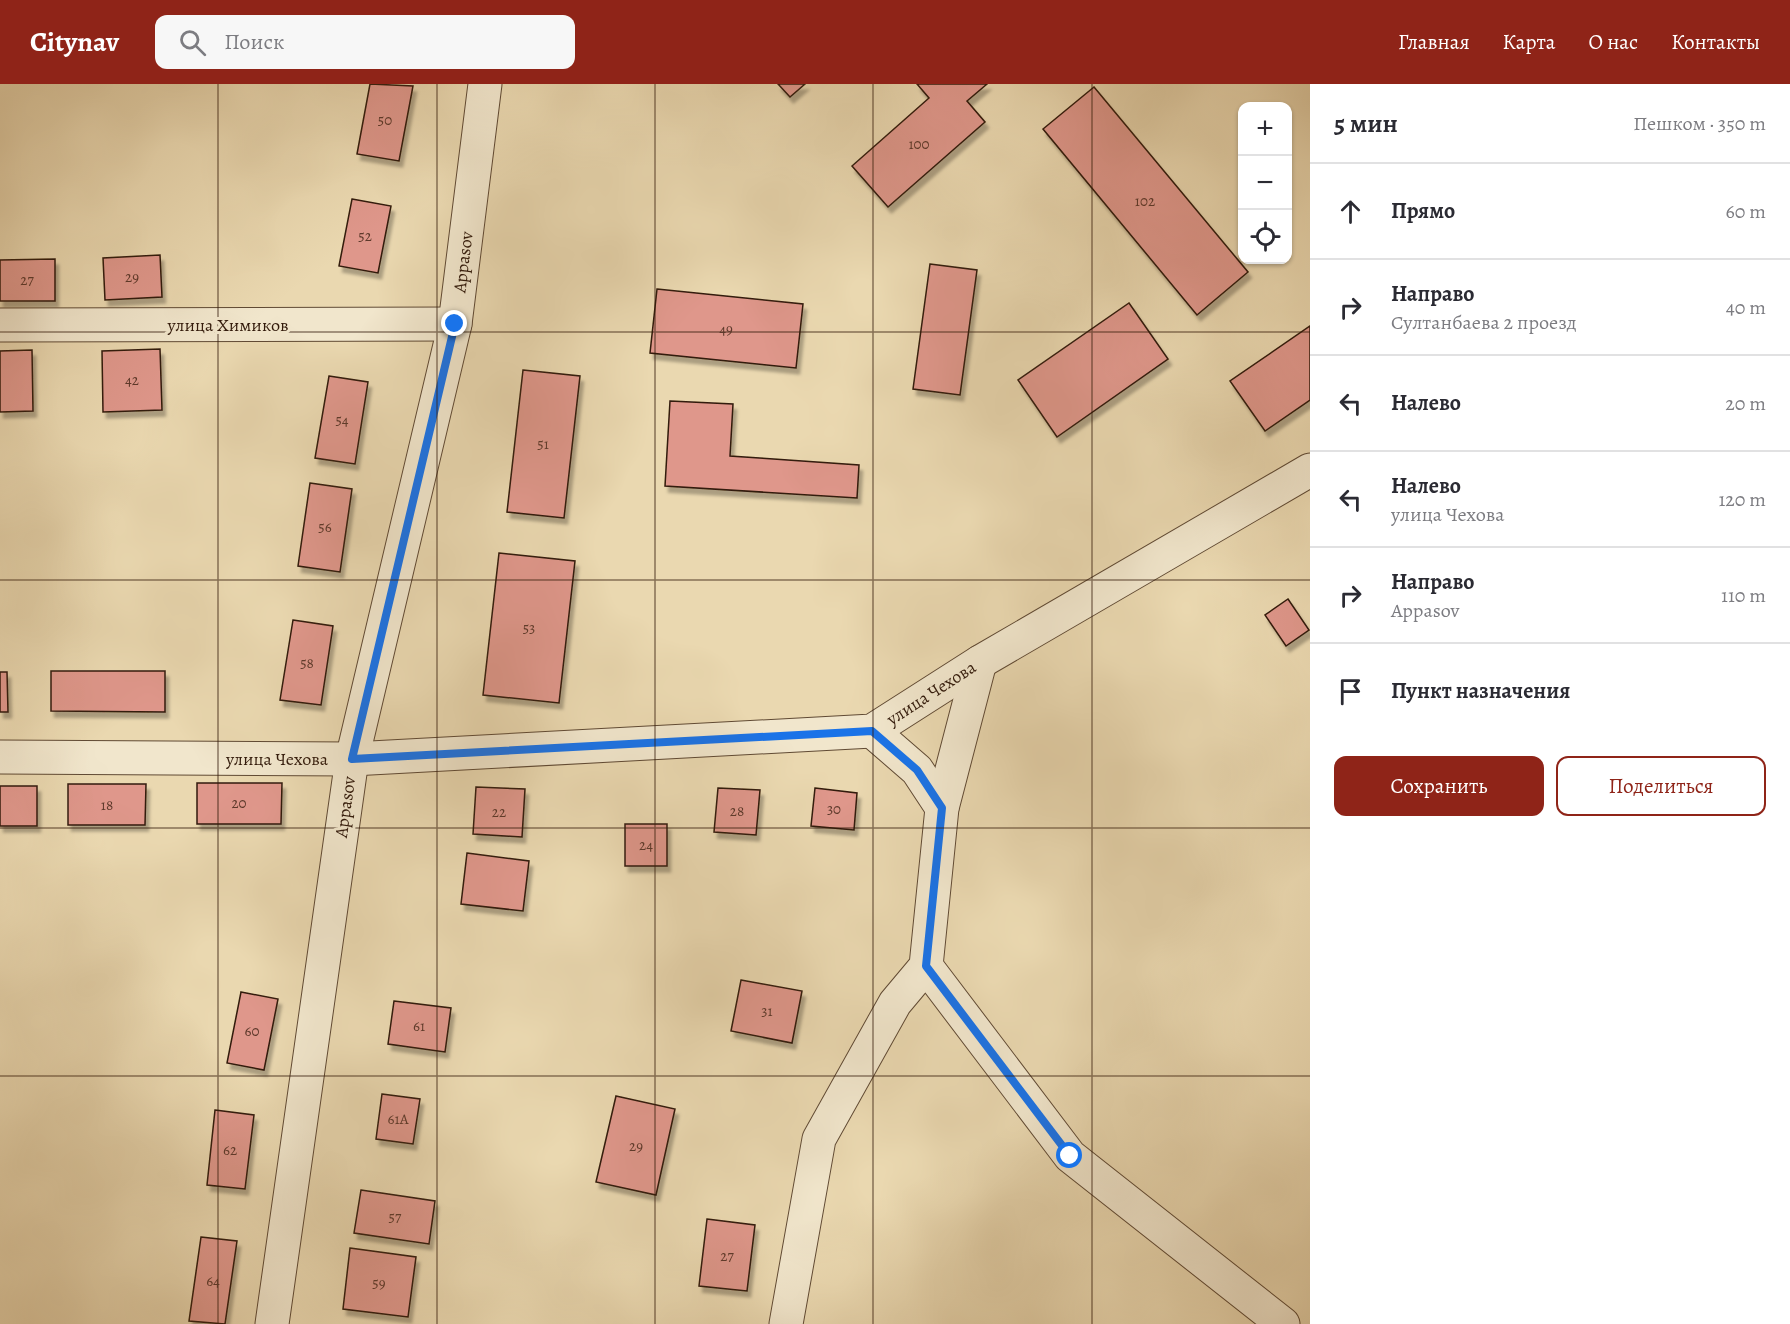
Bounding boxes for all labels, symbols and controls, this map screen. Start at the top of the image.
search box [155,15,575,69]
text: Citynav [30,23,119,61]
icon: search [176,26,209,59]
text: Поиск [224,27,284,57]
text: Главная [1398,28,1470,56]
text: Карта [1503,28,1555,56]
text: О нас [1588,28,1638,56]
text: Контакты [1671,28,1760,56]
map controls [1238,102,1292,264]
button: + [1238,102,1292,156]
text: 5 мин [1334,106,1398,141]
house number: 50 [378,110,392,130]
text: Пешком · 350 m [1633,110,1766,137]
house number: 100 [908,134,930,154]
button: − [1238,156,1292,210]
house number: 102 [1135,191,1155,211]
icon: ahead [1334,195,1367,228]
text: Прямо [1391,196,1455,226]
text: 60 m [1726,198,1766,225]
button: locate [1238,210,1292,264]
house number: 52 [358,226,372,246]
street label: Appasov [447,229,479,295]
house number: 29 [125,267,139,287]
house number: 27 [20,270,34,290]
text: Направо [1391,279,1474,309]
icon: right [1334,291,1367,324]
text: 40 m [1726,294,1766,321]
text: Султанбаева 2 проезд [1391,309,1577,336]
route end [441,310,467,336]
street label: улица Химиков [166,313,289,337]
house number: 49 [719,319,733,339]
house number: 42 [125,370,139,390]
icon: left [1334,387,1367,420]
text: Налево [1391,388,1461,418]
text: 20 m [1725,390,1766,417]
house number: 54 [335,410,349,430]
house number: 51 [537,434,549,454]
text: Налево [1391,471,1461,501]
icon: left [1334,483,1367,516]
text: 120 m [1718,486,1766,513]
text: улица Чехова [1391,501,1505,528]
house number: 56 [318,517,332,537]
text: Направо [1391,567,1474,597]
icon: right [1334,579,1367,612]
text: 110 m [1721,582,1766,609]
text: Appasov [1391,597,1459,624]
house number: 53 [523,618,535,638]
house number: 58 [300,653,314,673]
street label: улица Чехова [881,655,981,731]
icon: arrive [1334,675,1367,708]
text: Пункт назначения [1391,676,1570,706]
street label: улица Чехова [225,747,329,771]
button: Сохранить [1334,756,1544,816]
button: Поделиться [1556,756,1766,816]
street label: Appasov [329,774,361,840]
house number: 20 [231,793,247,813]
house number: 18 [101,795,113,815]
house number: 30 [827,799,841,819]
house number: 28 [730,801,744,821]
house number: 22 [492,802,506,822]
house number: 24 [639,835,653,855]
house number: 31 [761,1001,773,1021]
house number: 61 [413,1016,425,1036]
house number: 60 [245,1021,259,1041]
house number: 61А [388,1109,409,1129]
house number: 29 [629,1136,643,1156]
house number: 62 [223,1140,237,1160]
route start [1056,1142,1082,1168]
house number: 57 [389,1207,402,1227]
house number: 27 [720,1246,734,1266]
house number: 64 [206,1271,220,1291]
house number: 59 [372,1273,386,1293]

